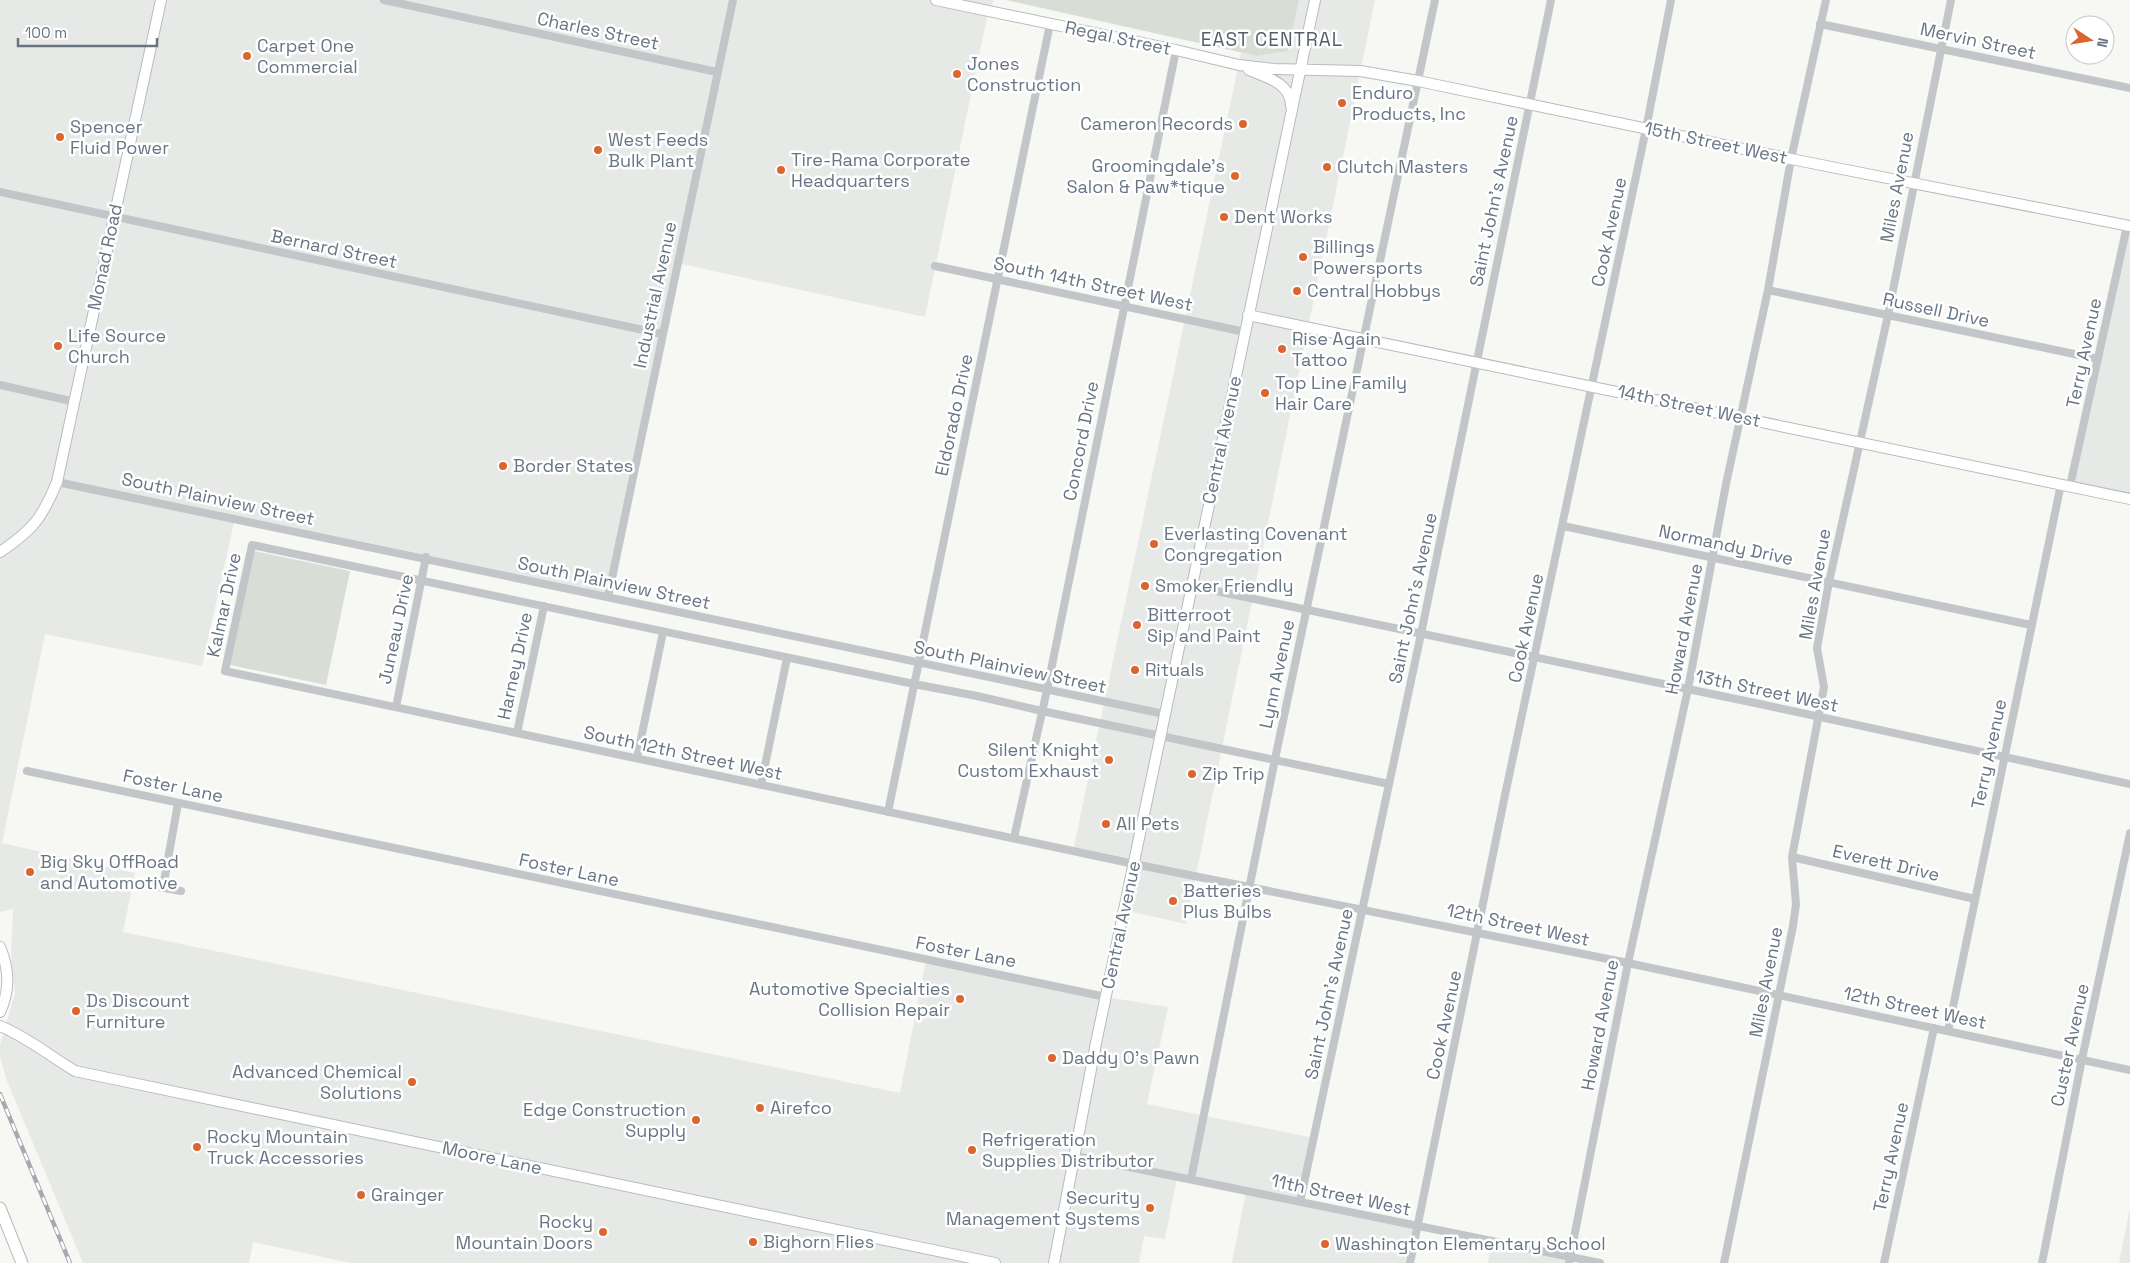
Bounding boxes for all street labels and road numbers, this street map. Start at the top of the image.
street label: Charles Street [535,6,661,55]
street label: Regal Street [1063,15,1173,60]
street label: Mervin Street [1918,17,2038,64]
street label: Saint John's Avenue [1464,113,1523,289]
street label: 15th Street West [1643,116,1790,169]
street label: Miles Avenue [1874,129,1919,244]
street label: Cook Avenue [1586,175,1631,289]
street label: Monad Road [82,202,127,312]
street label: Industrial Avenue [628,219,681,370]
street label: Bernard Street [269,224,399,273]
street label: South 14th Street West [991,251,1195,316]
street label: Russell Drive [1881,287,1992,332]
street label: Terry Avenue [2061,296,2106,410]
street label: Eldorado Drive [929,352,978,478]
street label: Central Avenue [1197,374,1246,506]
street label: Concord Drive [1058,379,1103,503]
street label: 14th Street West [1615,379,1763,432]
street label: South Plainview Street [120,467,317,530]
street label: Saint John's Avenue [1383,510,1442,686]
street label: Normandy Drive [1657,519,1796,570]
street label: Miles Avenue [1793,527,1836,641]
street label: Kalmar Drive [201,551,246,659]
street label: South Plainview Street [516,551,713,614]
street label: Howard Avenue [1659,561,1708,697]
street label: Cook Avenue [1503,571,1548,685]
street label: Juneau Drive [373,572,418,686]
street label: Harney Drive [492,610,537,722]
street label: Lynn Avenue [1254,617,1299,730]
street label: South Plainview Street [912,635,1109,698]
street label: 13th Street West [1694,664,1841,717]
street label: Terry Avenue [1966,697,2011,811]
street label: South 12th Street West [582,720,785,785]
street label: Foster Lane [121,764,225,807]
street label: Everett Drive [1830,839,1942,886]
street label: Foster Lane [517,848,621,891]
street label: Central Avenue [1096,859,1145,991]
street label: 12th Street West [1445,898,1592,951]
street label: Saint John's Avenue [1299,906,1358,1082]
street label: Miles Avenue [1743,924,1788,1039]
street label: Foster Lane [914,930,1018,973]
street label: Howard Avenue [1575,957,1624,1093]
street label: Cook Avenue [1421,968,1466,1082]
street label: 12th Street West [1842,981,1989,1034]
street label: Custer Avenue [2045,981,2094,1109]
street label: Terry Avenue [1868,1100,1913,1214]
street label: Moore Lane [440,1136,544,1179]
street label: 11th Street West [1269,1168,1413,1221]

